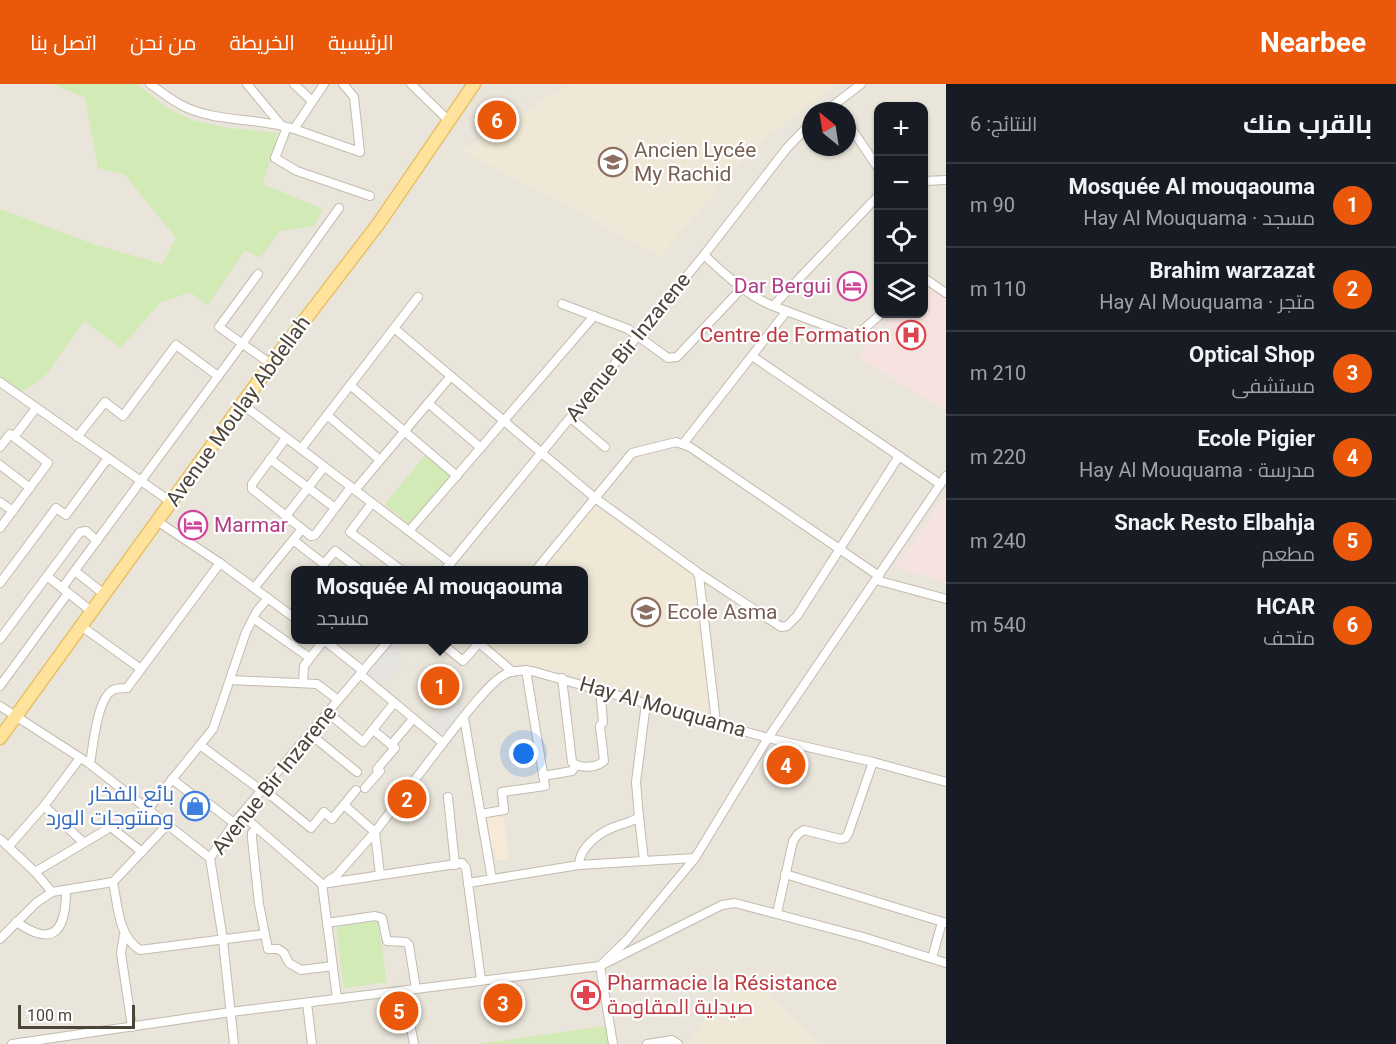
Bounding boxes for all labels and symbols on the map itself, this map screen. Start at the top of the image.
pin: 6 [478,98,516,142]
north arrow [802,102,856,156]
place label: Ancien Lycée My Rachid [634,138,756,186]
school or university icon: Ancien Lycée My Rachid [597,146,629,178]
street label: Avenue Bir Inzarene [561,268,695,426]
hotel icon: Dar Bergui [836,270,868,302]
place label: Dar Bergui [734,274,831,298]
street label: Avenue Moulay Abdellah [161,311,315,511]
hospital icon: Centre de Formation [895,319,927,351]
place label: Centre de Formation [699,323,890,347]
hotel icon: Marmar [177,509,209,541]
place label: Marmar [214,513,288,537]
school or university icon: Ecole Asma [630,596,662,628]
place label: Ecole Asma [667,600,778,624]
pin: 1 [420,664,460,708]
street label: Hay Al Mouquama [577,672,749,742]
street label: Avenue Bir Inzarene [207,701,341,859]
your location [509,739,538,768]
pin: 4 [766,742,806,788]
pin: 2 [388,776,426,822]
place label: بائع الفخار ومنتوجات الورد [46,782,174,830]
shop icon: بائع الفخار ومنتوجات الورد [179,790,211,822]
place label: Pharmacie la Résistance صيدلية المقاومة [607,971,837,1019]
pharmacy icon: Pharmacie la Résistance صيدلية المقاومة [570,979,602,1011]
pin: 3 [484,980,522,1026]
pin: 5 [380,988,418,1034]
scale bar [18,1002,135,1030]

